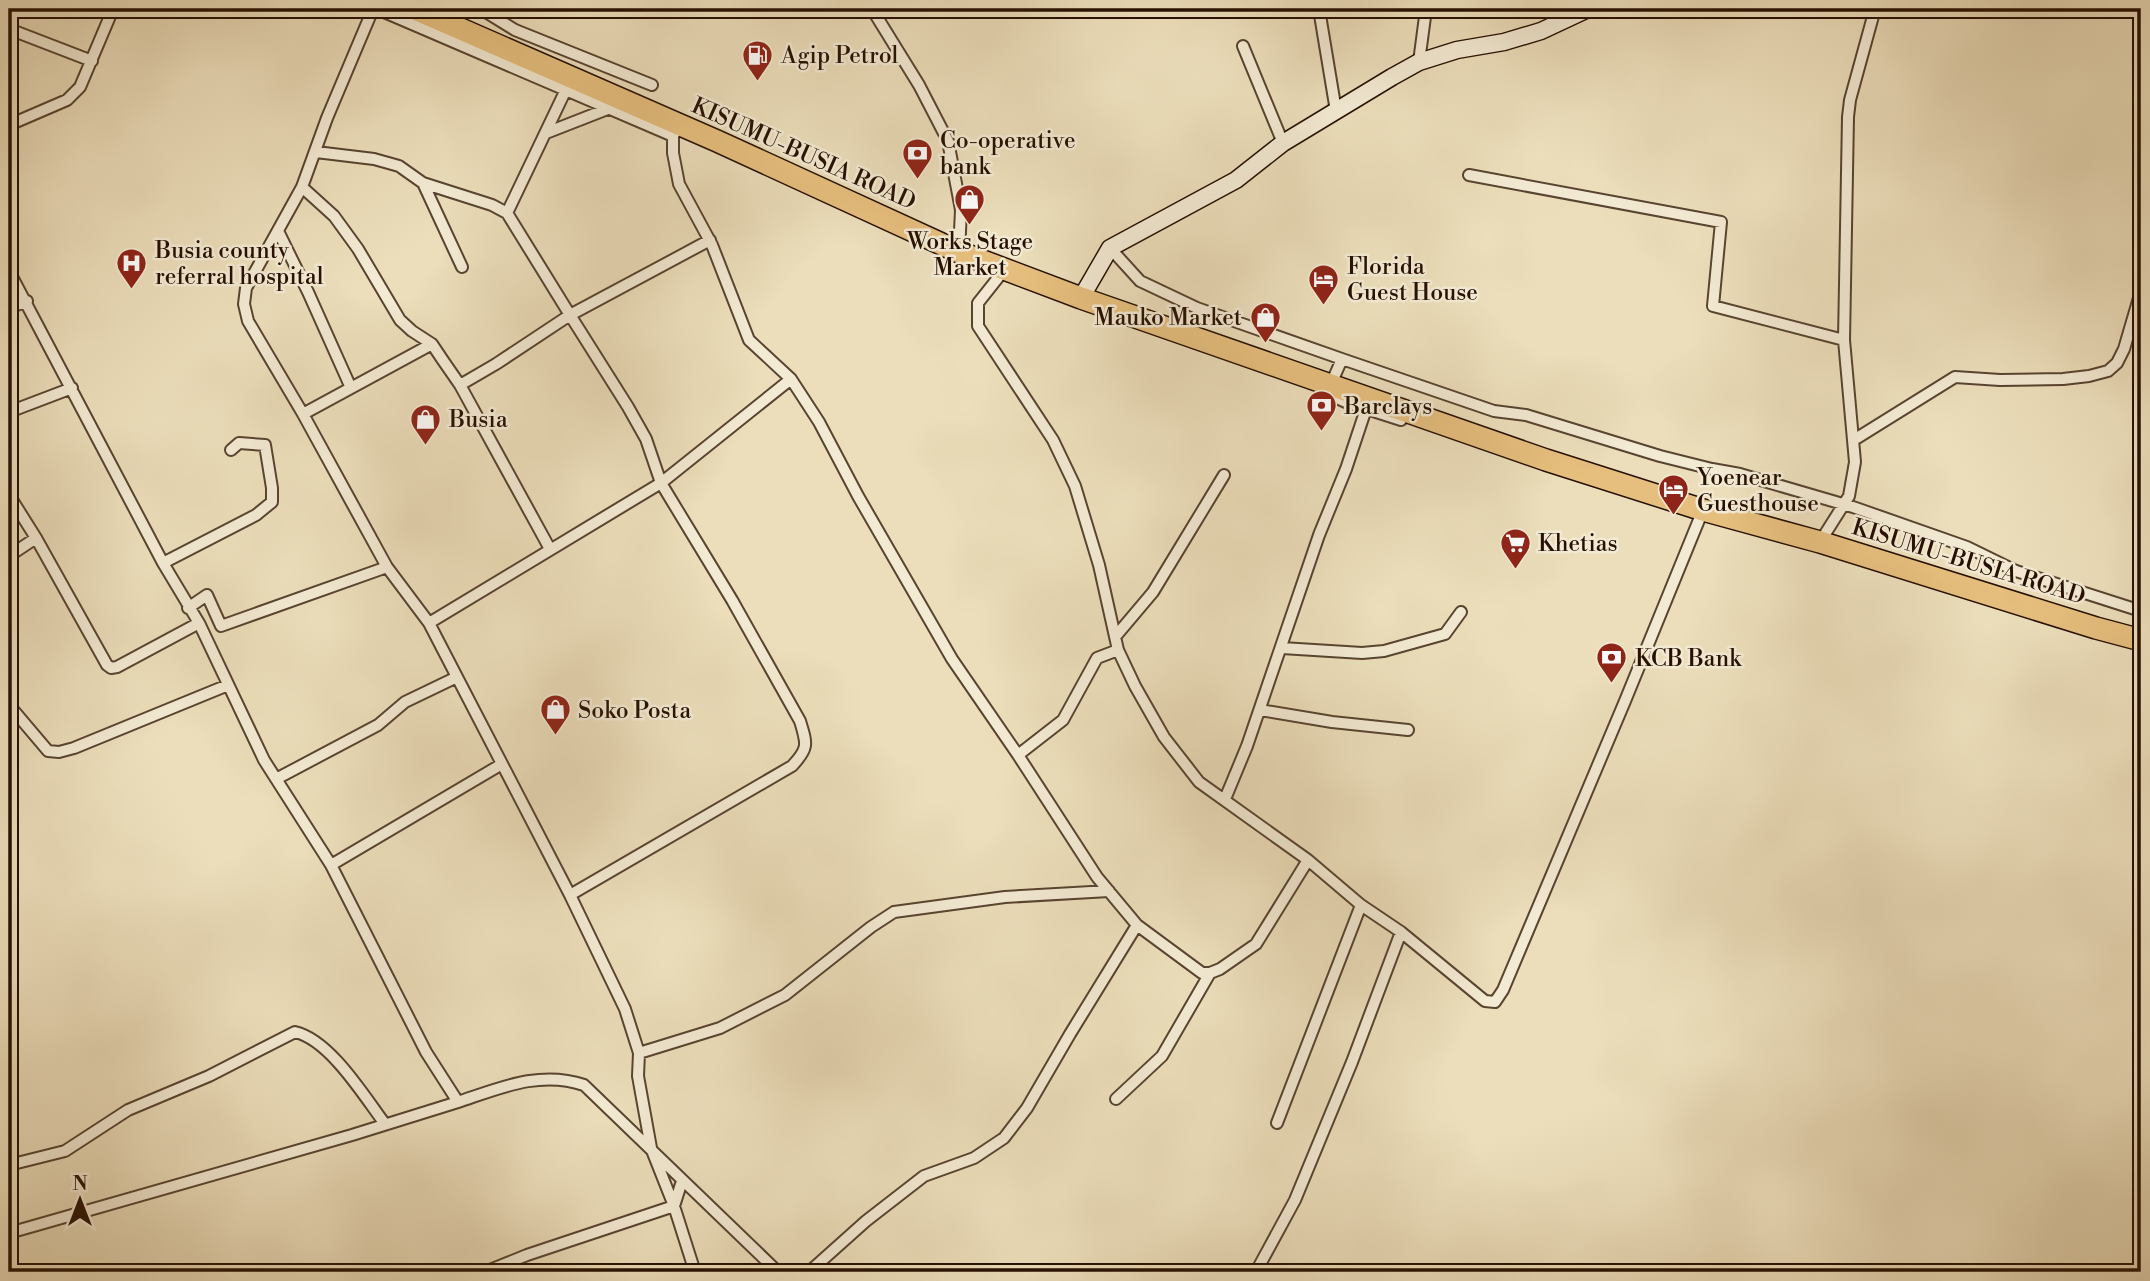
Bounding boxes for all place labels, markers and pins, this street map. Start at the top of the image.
fuel station icon: Agip Petrol [741,38,775,82]
place label: Agip Petrol [780,42,899,70]
place label: Co-operative bank [940,127,1076,181]
bank icon: Co-operative bank [900,136,934,180]
shop icon: Works Stage Market [953,183,987,227]
place label: Works Stage Market [906,228,1033,282]
place label: Busia county referral hospital [154,237,324,291]
hospital icon: Busia county referral hospital [115,246,149,290]
place label: Florida Guest House [1347,253,1478,307]
hotel icon: Florida Guest House [1307,262,1341,306]
shop icon: Mauko Market [1248,300,1282,344]
place label: Mauko Market [1094,304,1242,332]
bank icon: Barclays [1304,389,1338,433]
place label: Barclays [1343,393,1432,421]
shop icon: Busia [409,402,443,446]
place label: Busia [448,406,508,434]
place label: Yoenear Guesthouse [1696,464,1819,518]
hotel icon: Yoenear Guesthouse [1657,473,1691,517]
supermarket icon: Khetias [1498,526,1532,570]
place label: Khetias [1538,530,1618,558]
bank icon: KCB Bank [1595,641,1629,685]
place label: KCB Bank [1635,645,1742,673]
shop icon: Soko Posta [538,693,572,737]
place label: Soko Posta [578,697,691,725]

